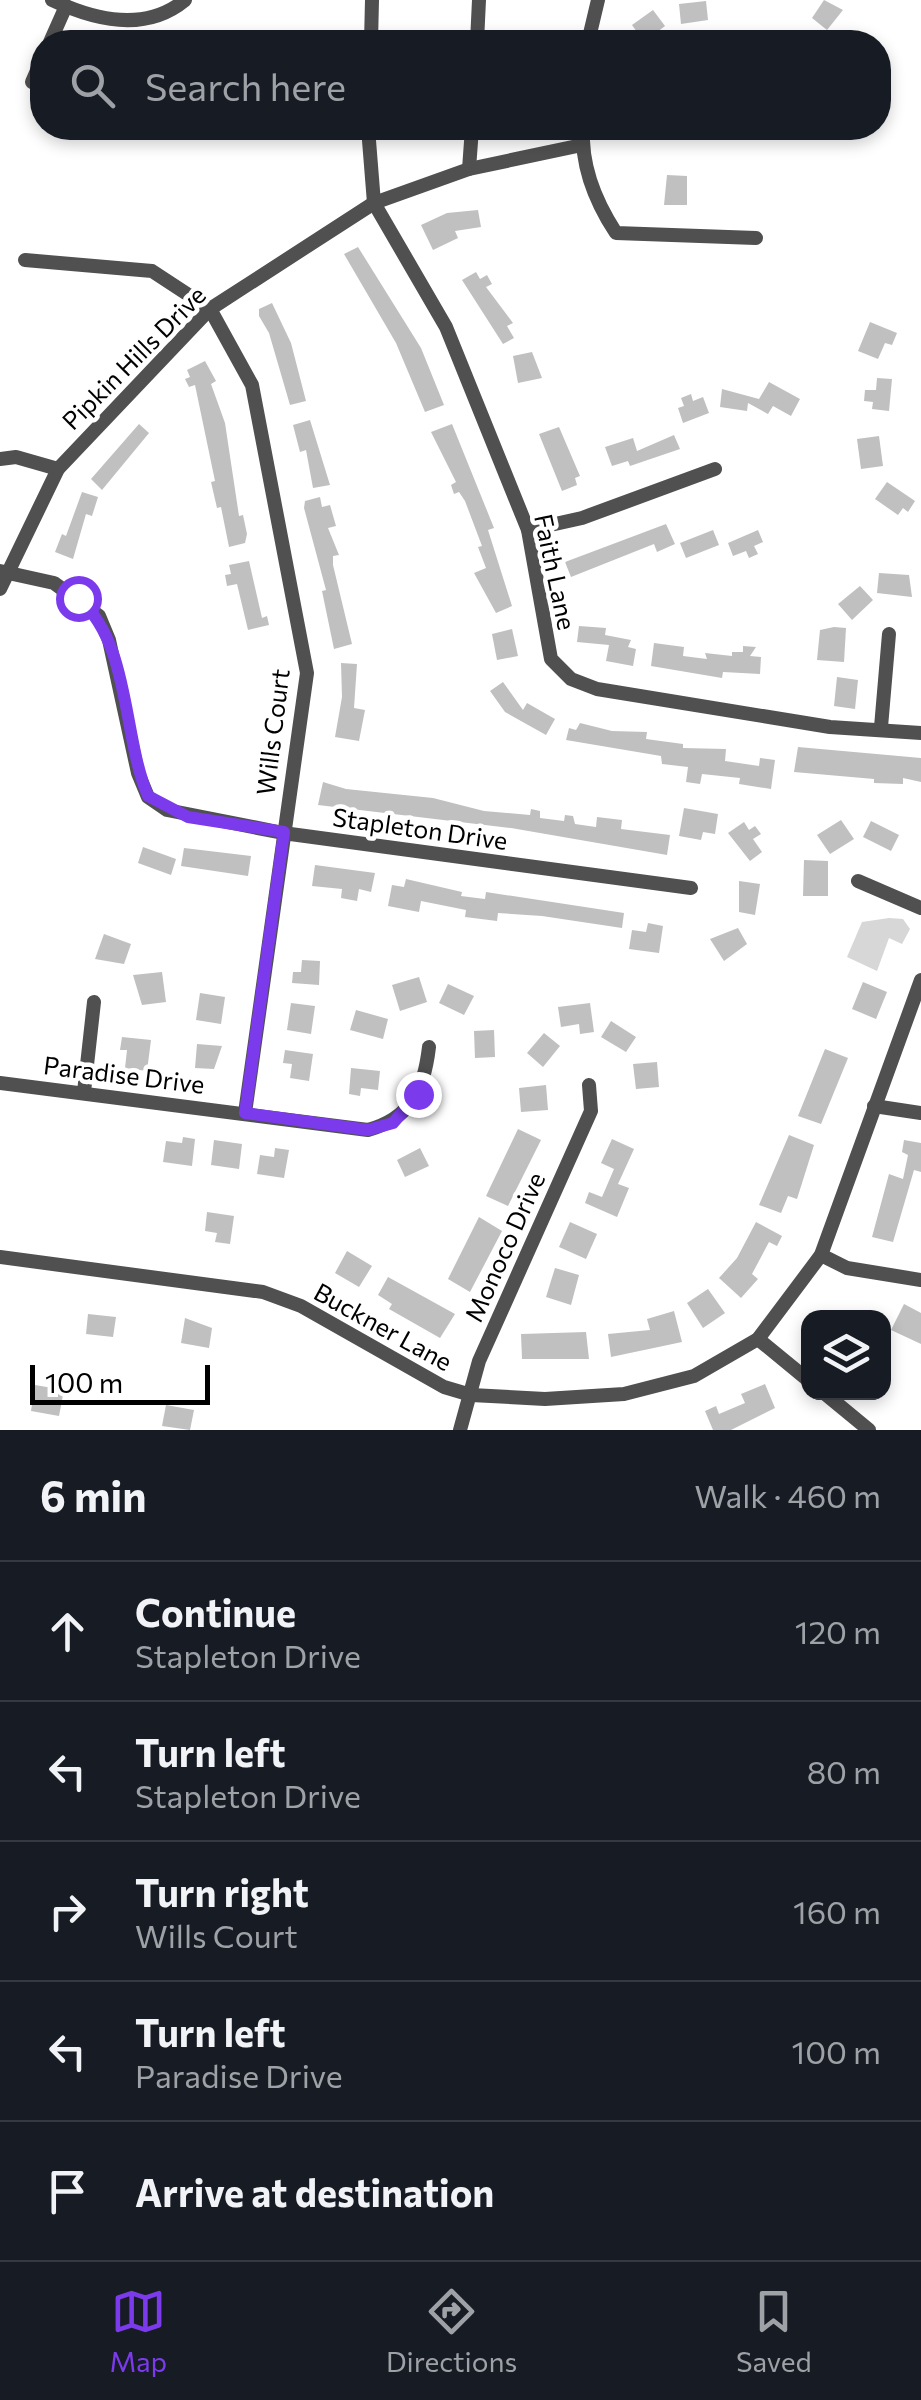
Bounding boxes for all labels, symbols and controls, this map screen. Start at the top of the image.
search box [30,30,891,140]
icon: search [65,58,120,113]
text: Search here [145,62,346,109]
street label: Pipkin Hills Drive [55,279,211,435]
street label: Faith Lane [529,511,583,632]
route start [56,576,102,622]
street label: Wills Court [249,667,295,797]
street label: Stapleton Drive [331,801,510,855]
street label: Paradise Drive [42,1049,206,1099]
route end [396,1072,442,1118]
street label: Monoco Drive [458,1167,550,1326]
street label: Buckner Lane [309,1276,458,1376]
map controls [801,1310,891,1400]
button: layers [801,1310,891,1400]
scale bar [30,1360,210,1404]
text: 100 m [45,1365,123,1399]
text: 6 min [40,1469,147,1521]
text: Walk · 460 m [694,1475,881,1515]
text: Continue [135,1588,296,1635]
icon: ahead [40,1604,95,1659]
text: 120 m [795,1611,881,1651]
text: Stapleton Drive [135,1635,361,1675]
text: Turn left [135,1728,286,1775]
icon: left [40,1744,95,1799]
text: 80 m [807,1751,881,1791]
text: Stapleton Drive [135,1775,361,1815]
text: Turn right [135,1868,309,1915]
icon: right [40,1884,95,1939]
text: 160 m [793,1891,881,1931]
text: Wills Court [135,1915,298,1955]
text: Turn left [135,2008,286,2055]
icon: left [40,2024,95,2079]
text: 100 m [792,2031,881,2071]
text: Paradise Drive [135,2055,343,2095]
icon: arrive [40,2164,95,2219]
text: Arrive at destination [135,2168,494,2215]
tab: Map [109,2284,167,2378]
tab: Directions [386,2284,517,2378]
tab: Saved [736,2284,812,2378]

